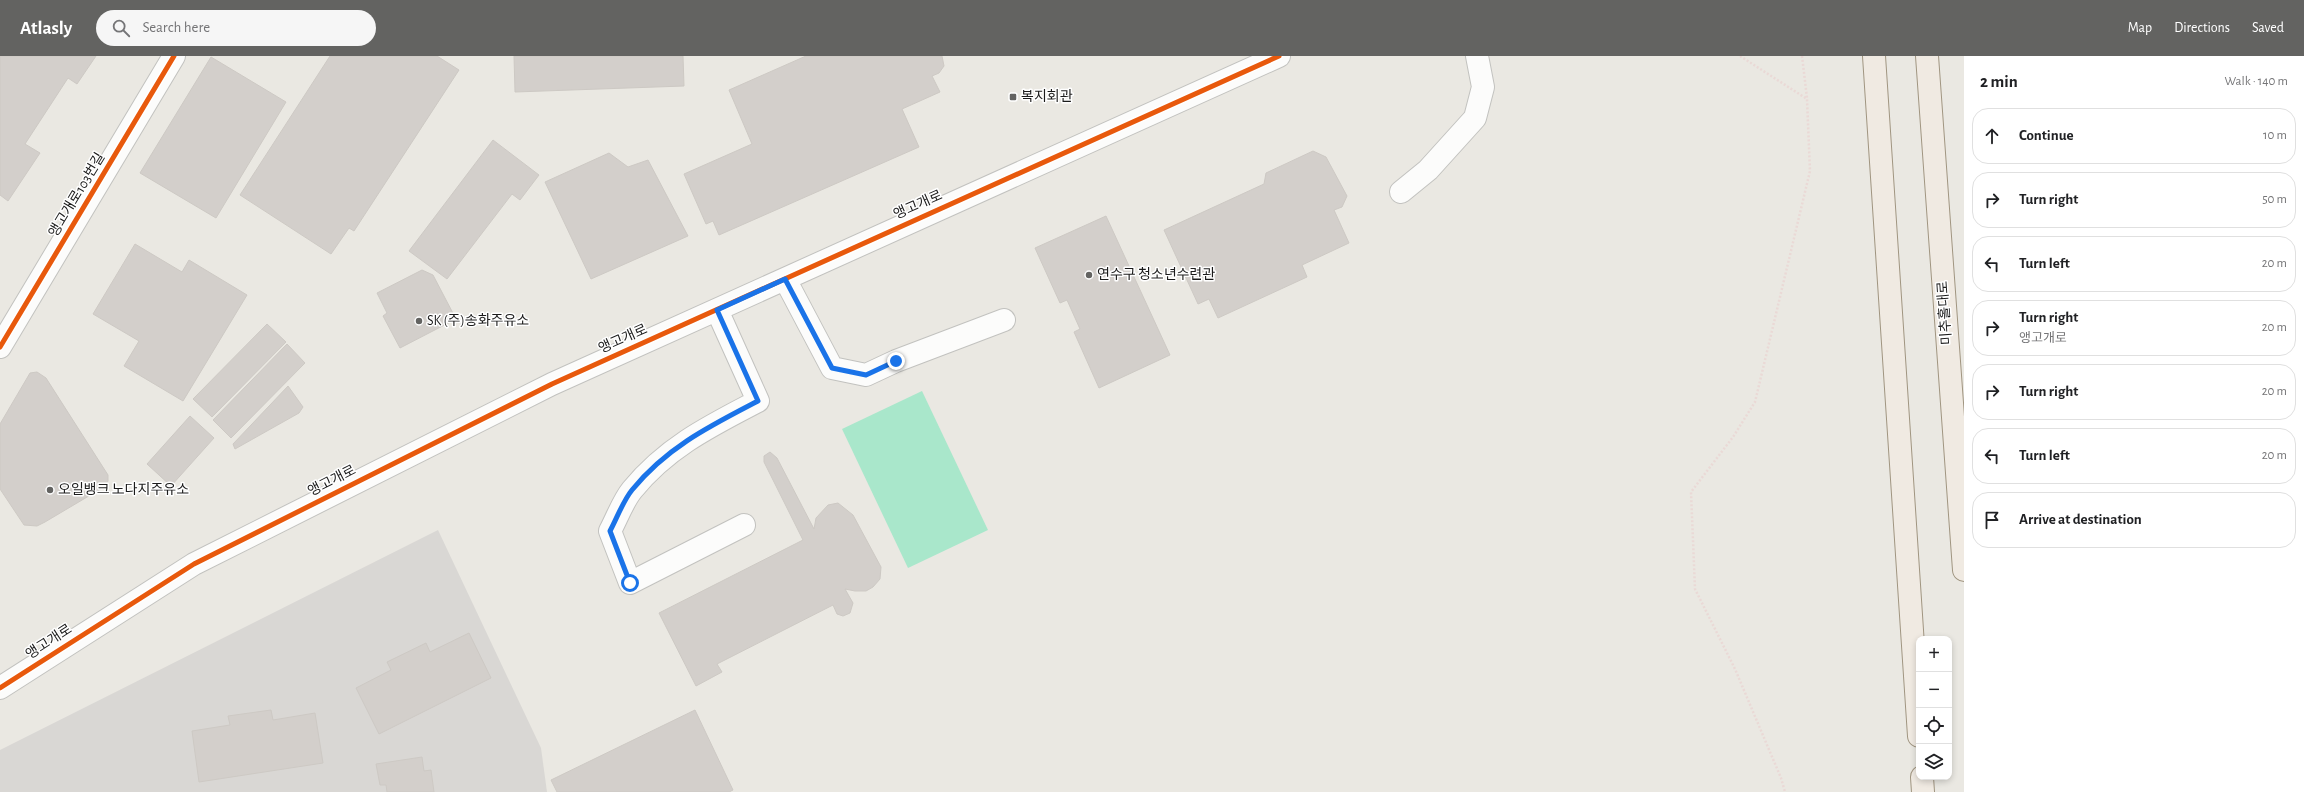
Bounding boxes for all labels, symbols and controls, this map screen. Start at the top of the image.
search box [96,10,376,46]
icon: search [110,17,132,39]
text: Atlasly [20,19,72,38]
text: Search here [142,20,210,35]
text: Map [2128,21,2152,35]
text: Directions [2174,21,2230,35]
text: Saved [2252,21,2284,35]
text: 2 min [1980,73,2018,90]
text: Walk · 140 m [2225,75,2288,88]
place label: 복지회관 [1021,89,1073,104]
marker: 복지회관 [1008,92,1018,102]
icon: ahead [1981,125,2003,147]
text: Continue [2019,128,2074,143]
text: 10 m [2263,129,2287,142]
street label: 앵고개로103번길 [46,150,108,239]
street label: 앵고개로 [891,187,944,222]
icon: right [1981,189,2003,211]
text: Turn right [2019,192,2078,207]
text: 50 m [2262,193,2287,206]
icon: left [1981,253,2003,275]
text: Turn left [2019,256,2070,271]
text: 20 m [2262,257,2287,270]
place label: 연수구 청소년수련관 [1097,267,1215,282]
marker: 연수구 청소년수련관 [1084,270,1094,280]
street label: 미추홀대로 [1935,280,1954,346]
text: Turn right [2019,310,2078,325]
place label: SK (주)송화주유소 [427,313,529,328]
marker: SK (주)송화주유소 [414,316,424,326]
icon: right [1981,317,2003,339]
street label: 앵고개로 [596,321,649,356]
text: 20 m [2262,321,2287,334]
text: 앵고개로 [2019,332,2067,345]
route end [887,352,905,370]
icon: right [1981,381,2003,403]
text: Turn right [2019,384,2078,399]
text: 20 m [2262,385,2287,398]
icon: left [1981,445,2003,467]
text: Turn left [2019,448,2070,463]
text: 20 m [2262,449,2287,462]
street label: 앵고개로 [305,462,358,499]
place label: 오일뱅크 노다지주유소 [58,482,189,497]
marker: 오일뱅크 노다지주유소 [45,485,55,495]
icon: arrive [1981,509,2003,531]
text: Arrive at destination [2019,512,2142,527]
route start [621,574,639,592]
street label: 앵고개로 [23,621,75,662]
map controls [1916,636,1952,780]
button: + [1916,636,1952,672]
button: − [1916,672,1952,708]
button: locate [1916,708,1952,744]
button: layers [1916,744,1952,780]

